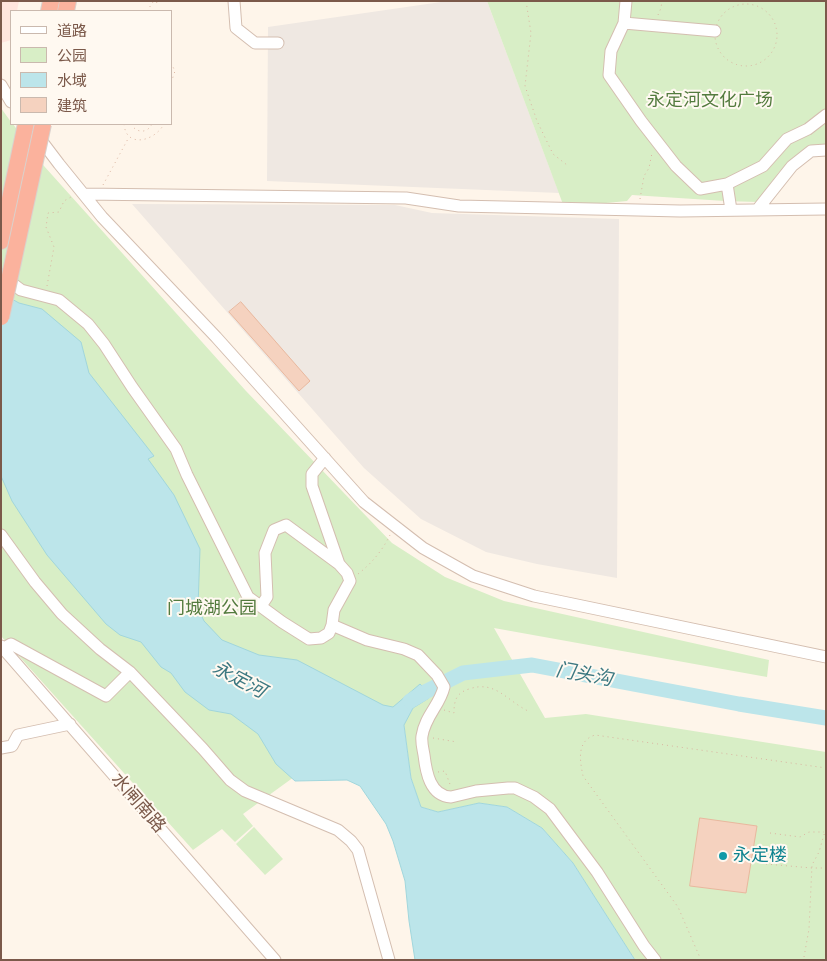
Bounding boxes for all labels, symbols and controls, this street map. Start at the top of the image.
legend [10,10,172,125]
text: 道路 [57,22,87,40]
text: 公园 [57,47,87,65]
text: 水域 [57,72,87,90]
park label: 永定河文化广场 [647,90,773,112]
text: 建筑 [57,97,87,115]
park label: 门城湖公园 [167,598,257,620]
water label: 永定河 [208,657,270,703]
water label: 门头沟 [554,659,614,691]
street label: 水闸南路 [106,769,170,837]
place label: 永定楼 [733,845,787,867]
marker: 永定楼 [717,850,729,862]

